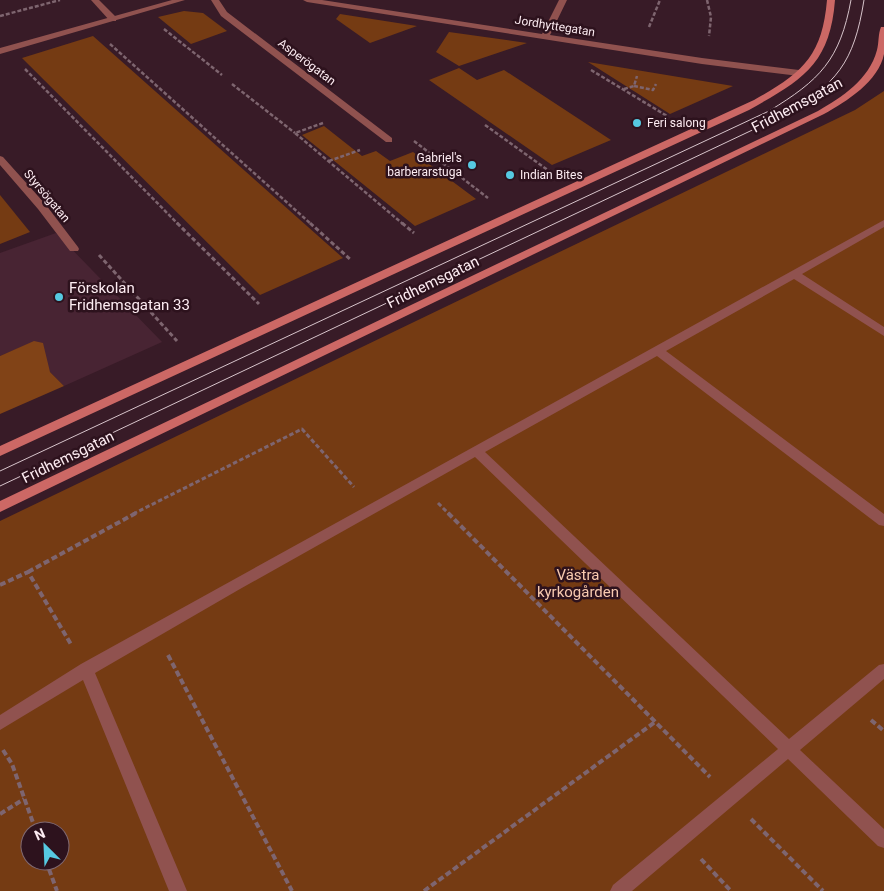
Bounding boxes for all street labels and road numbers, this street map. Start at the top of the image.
street label: Jordhyttegatan [514,13,596,39]
street label: Asperögatan [276,36,338,88]
street label: Fridhemsgatan [748,73,846,137]
street label: Styrsögatan [21,167,73,225]
street label: Fridhemsgatan [384,252,482,312]
street label: Fridhemsgatan [19,427,117,487]

